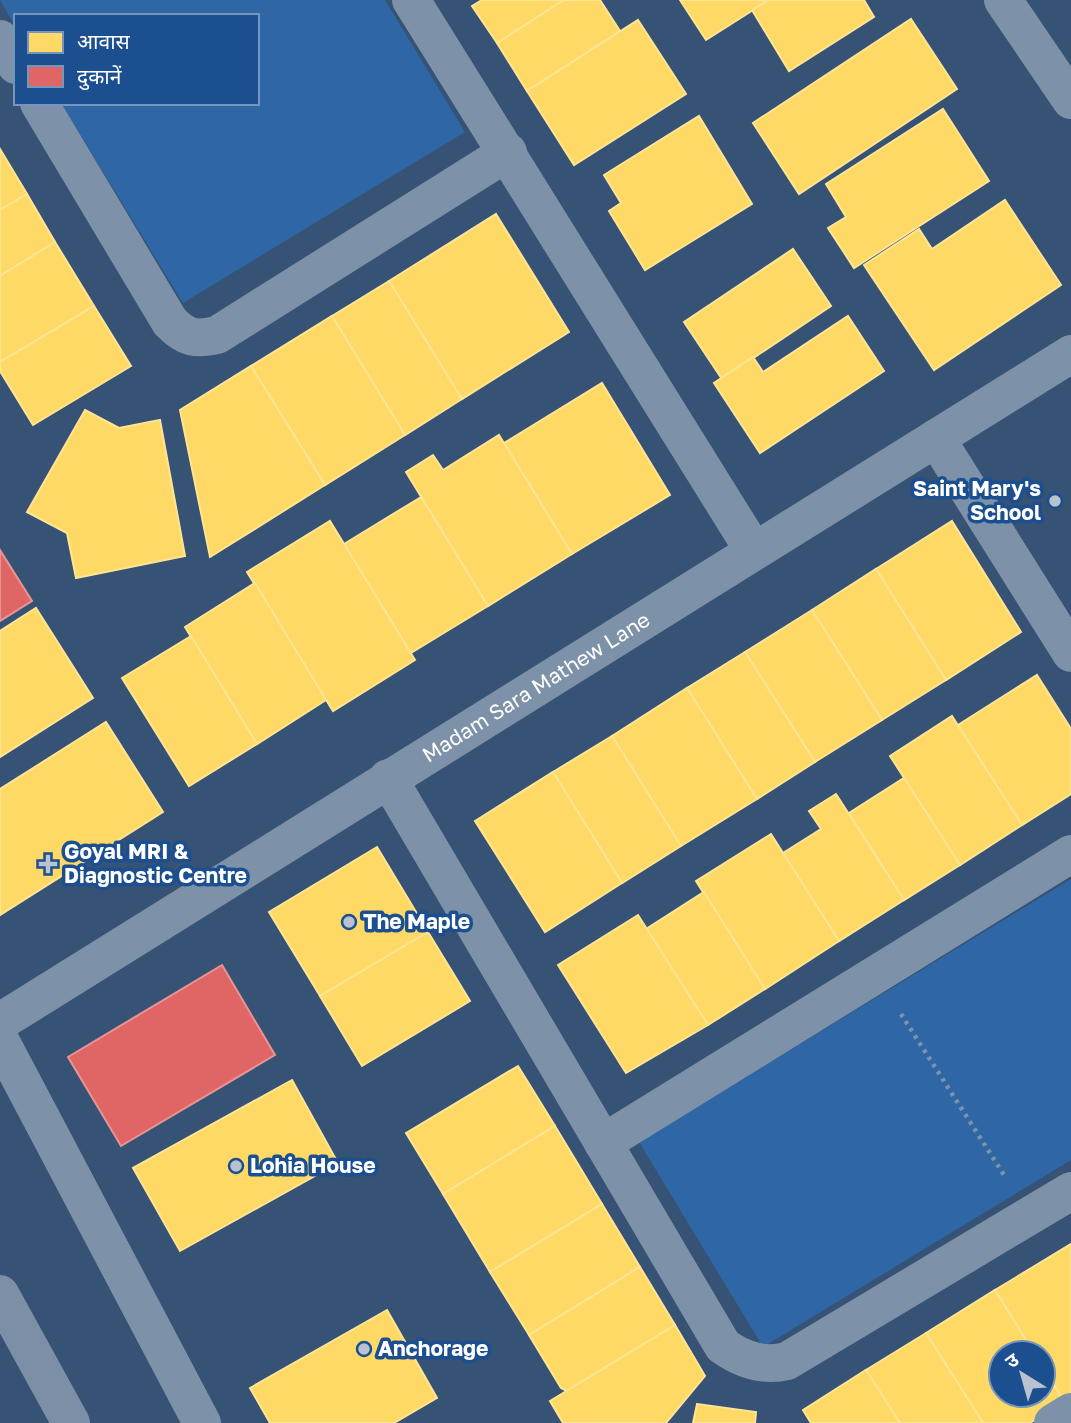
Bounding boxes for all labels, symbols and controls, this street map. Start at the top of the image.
legend [14,14,259,105]
text: आवास [77,28,131,54]
text: दुकानें [77,63,122,91]
place label: Saint Mary's School [913,475,1041,525]
marker: Saint Mary's School [1047,493,1063,509]
street label: Madam Sara Mathew Lane [417,606,654,767]
place label: Goyal MRI & Diagnostic Centre [64,838,247,888]
marker: Goyal MRI & Diagnostic Centre [38,854,58,874]
place label: The Maple [363,908,470,934]
marker: The Maple [341,914,357,930]
place label: Lohia House [250,1152,376,1178]
marker: Lohia House [228,1158,244,1174]
place label: Anchorage [378,1335,488,1361]
north arrow [987,1339,1057,1409]
marker: Anchorage [356,1341,372,1357]
text: उ [1000,1347,1024,1373]

